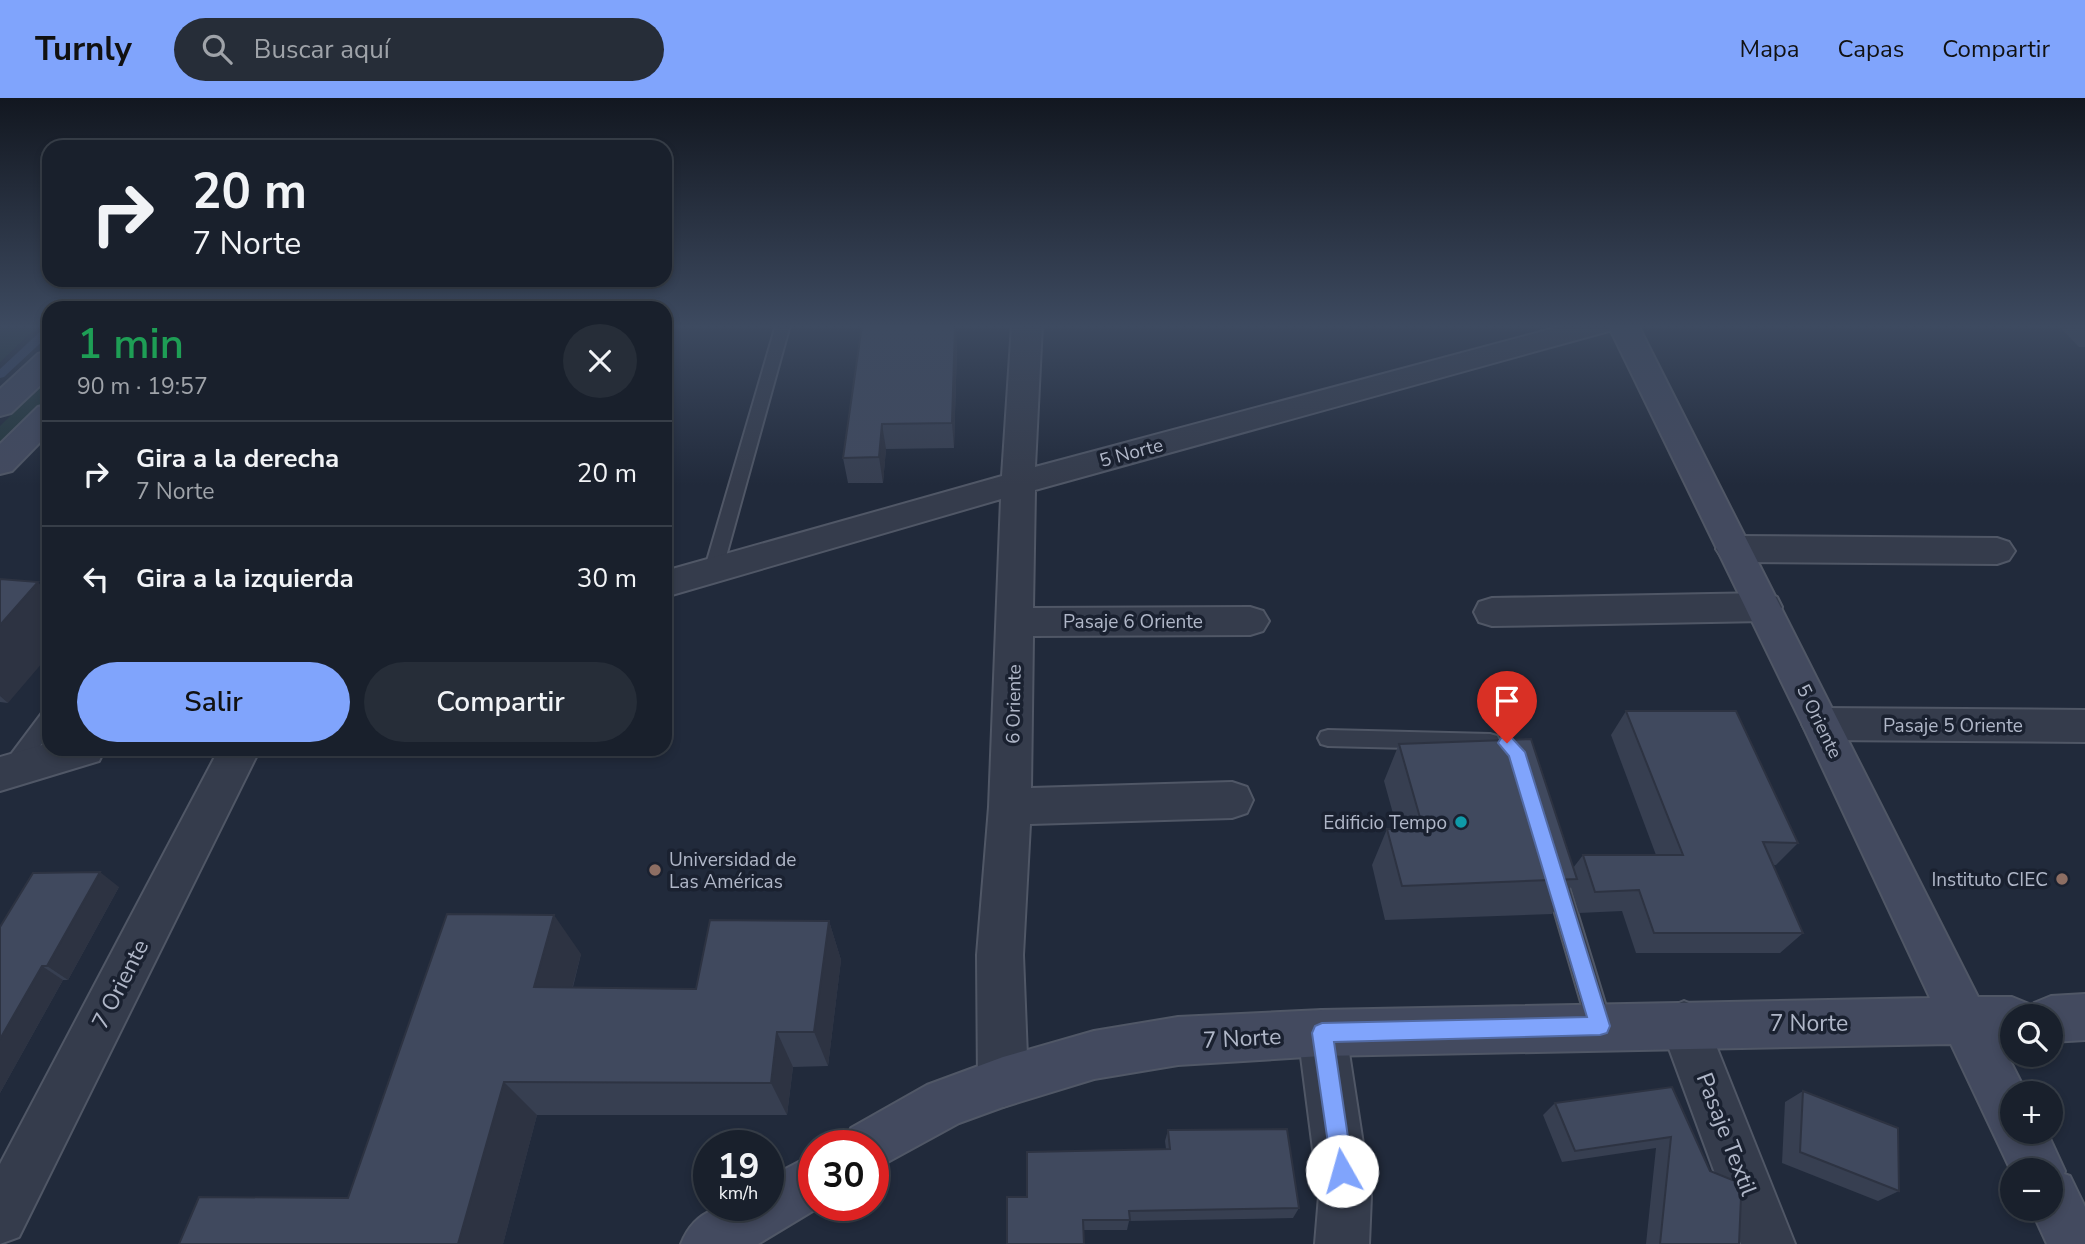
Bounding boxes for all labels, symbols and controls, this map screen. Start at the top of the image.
search box [174,18,664,81]
text: Turnly [35,27,132,72]
icon: search [198,30,236,68]
text: Buscar aquí [254,32,390,67]
text: Mapa [1740,33,1800,65]
text: Capas [1838,33,1904,65]
text: Compartir [1942,33,2050,65]
text: 20 m [192,158,307,225]
icon: right [77,168,168,259]
text: 7 Norte [192,222,301,265]
text: 1 min [77,316,184,373]
button: close [563,324,637,398]
text: 90 m · 19:57 [77,371,208,402]
street label: 5 Norte [1097,432,1166,474]
text: Gira a la derecha [136,441,339,476]
icon: right [77,455,115,493]
text: 20 m [577,456,637,491]
text: 7 Norte [136,476,215,507]
icon: left [77,560,115,598]
text: Gira a la izquierda [136,561,354,596]
text: 30 m [577,561,637,596]
street label: Pasaje 6 Oriente [1063,609,1203,635]
button: Salir [77,662,350,742]
button: Compartir [364,662,637,742]
street label: 6 Oriente [1000,664,1028,744]
pin [1477,671,1537,743]
street label: 5 Oriente [1790,680,1848,763]
icon: arrive [1488,682,1526,720]
street label: Pasaje 5 Oriente [1883,713,2023,739]
place label: Edificio Tempo [1323,810,1447,836]
marker: Edificio Tempo [1453,814,1469,830]
place label: Universidad de Las Américas [669,847,796,895]
marker: Universidad de Las Américas [647,862,663,878]
place label: Instituto CIEC [1931,867,2048,893]
marker: Instituto CIEC [2054,871,2070,887]
street label: 7 Oriente [85,934,156,1034]
map controls [2000,1004,2063,1221]
button: search [2000,1004,2063,1067]
street label: 7 Norte [1770,1008,1848,1039]
street label: 7 Norte [1202,1021,1282,1056]
street label: Pasaje Textil [1689,1068,1764,1200]
button: + [2000,1081,2063,1144]
speed limit sign: 30 [798,1130,889,1221]
position arrow [1305,1134,1379,1208]
text: 19 [717,1143,760,1190]
button: − [2000,1158,2063,1221]
text: km/h [719,1181,758,1205]

